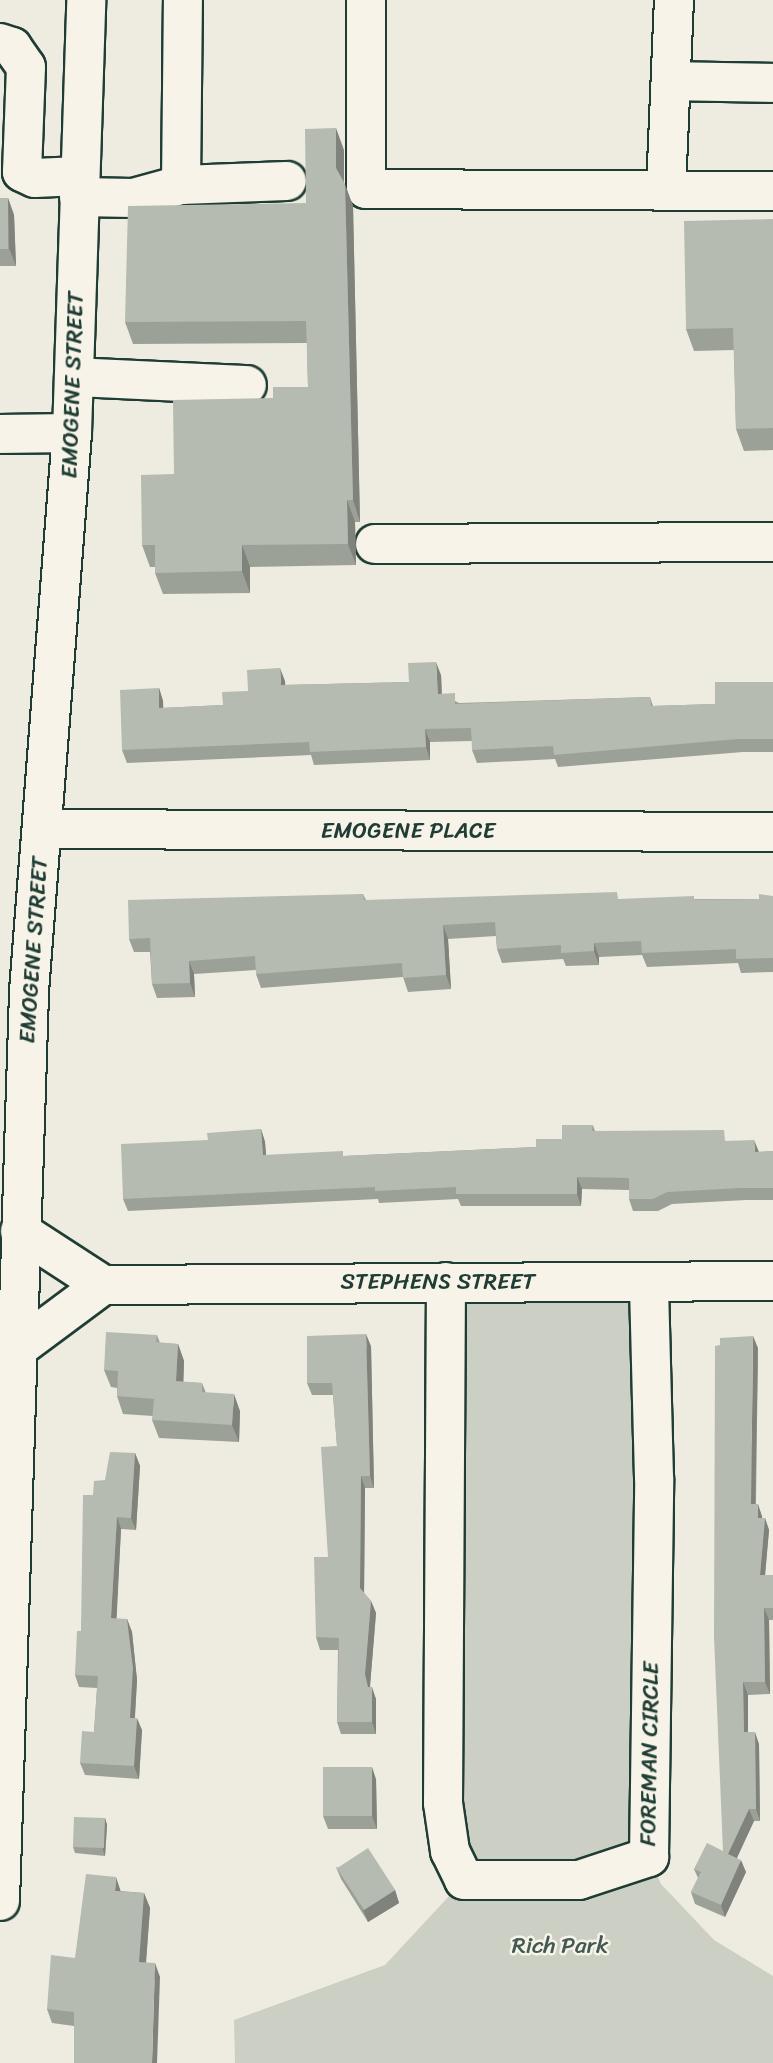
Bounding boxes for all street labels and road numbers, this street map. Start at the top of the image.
street label: EMOGENE STREET [56,291,90,479]
street label: EMOGENE PLACE [321,817,495,845]
street label: EMOGENE STREET [14,856,54,1044]
street label: STEPHENS STREET [341,1268,535,1296]
street label: FOREMAN CIRCLE [635,1662,665,1846]

